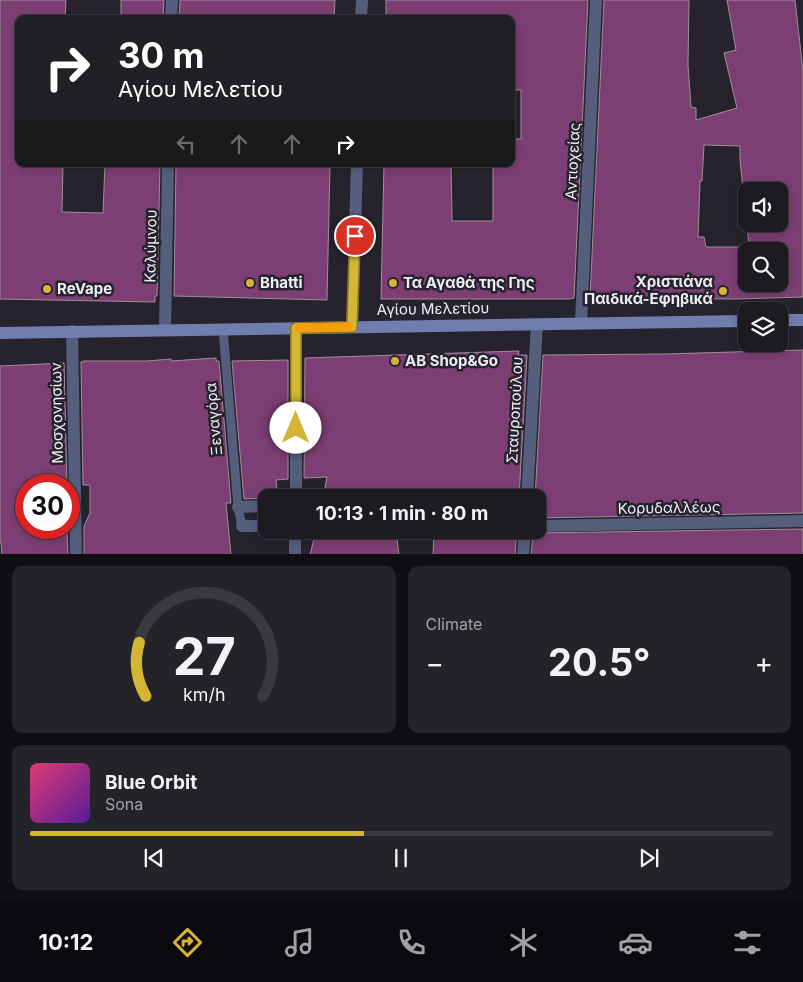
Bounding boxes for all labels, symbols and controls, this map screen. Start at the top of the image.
text: 30 m [118,34,204,76]
icon: right [35,35,100,100]
text: Αγίου Μελετίου [118,76,283,102]
street label: Αντιοχείας [561,122,584,200]
icon: left [172,130,200,158]
icon: ahead [225,130,253,158]
icon: ahead [278,130,306,158]
icon: right [331,130,359,158]
map controls [738,182,788,352]
button: sound [738,182,788,232]
street label: Καλύμνου [140,209,161,283]
pin [334,215,376,257]
icon: arrive [341,222,369,250]
button: search [738,242,788,292]
place label: Χριστιάνα Παιδικά-Εφηβικά [584,272,713,308]
place label: Bhatti [260,273,303,292]
place label: Τα Αγαθά της Γης [403,273,535,292]
marker: Bhatti [244,277,256,289]
marker: Τα Αγαθά της Γης [387,277,399,289]
place label: ReVape [57,279,112,298]
marker: ReVape [41,283,53,295]
marker: Χριστιάνα Παιδικά-Εφηβικά [717,285,729,297]
street label: Αγίου Μελετίου [377,298,489,319]
button: layers [738,302,788,352]
place label: ΑΒ Shop&Go [405,351,498,370]
marker: ΑΒ Shop&Go [389,355,401,367]
street label: Σταυροπούλου [502,356,527,464]
street label: Μοσχονησίων [46,362,67,464]
street label: Ξεναγόρα [201,382,226,456]
position arrow [269,401,321,453]
speed limit sign: 30 [15,474,80,539]
street label: Κορυδαλλέως [617,497,720,518]
text: 10:13 · 1 min · 80 m [316,502,488,525]
text: Climate [426,614,482,634]
text: 27 [172,625,235,688]
text: 20.5° [548,639,650,685]
text: − [426,646,444,680]
text: + [754,646,773,680]
text: km/h [183,684,225,705]
text: Blue Orbit [105,771,197,794]
text: Sona [105,794,143,814]
icon: previous [140,844,168,872]
icon: pause [387,844,415,872]
icon: next [635,844,663,872]
icon: directions [170,925,205,960]
icon: music [282,925,317,960]
icon: phone [394,925,429,960]
icon: climate [506,925,541,960]
icon: car [618,925,653,960]
icon: filters [730,925,765,960]
text: 10:12 [38,929,93,955]

